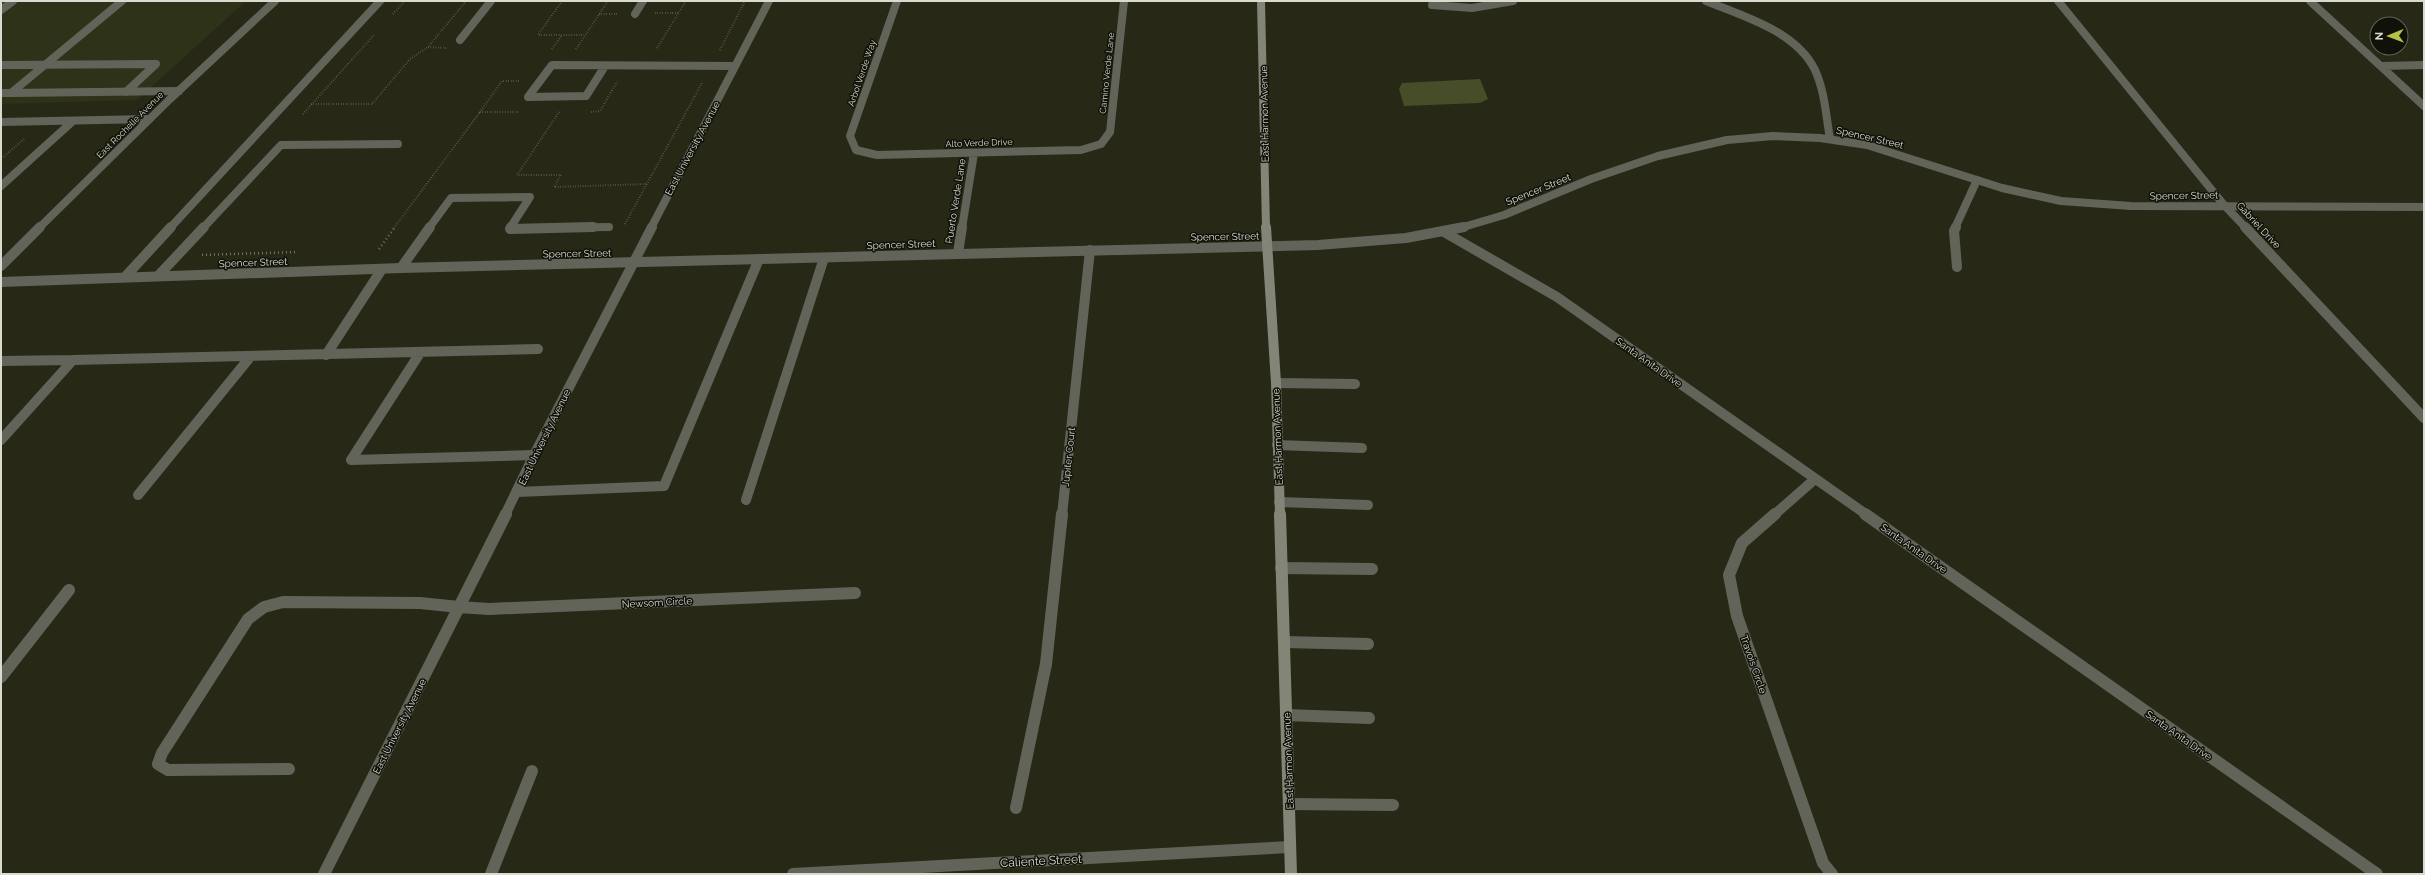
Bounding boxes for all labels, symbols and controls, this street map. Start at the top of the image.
north arrow [2369,16,2409,56]
street label: Camino Verde Lane [1098,31,1116,114]
text: N [2373,32,2386,40]
street label: Arbol Verde Way [846,38,878,108]
street label: East Harmon Avenue [1258,65,1271,163]
street label: East Rochelle Avenue [95,89,166,160]
street label: East University Avenue [663,99,722,197]
street label: Spencer Street [1835,124,1905,151]
street label: Alto Verde Drive [945,137,1014,149]
street label: Puerto Verde Lane [943,158,968,244]
street label: Spencer Street [1504,171,1573,207]
street label: Spencer Street [2150,189,2219,202]
street label: Gabriel Drive [2234,200,2283,251]
street label: Spencer Street [1191,230,1260,243]
street label: Spencer Street [866,238,936,251]
street label: Spencer Street [543,247,612,260]
street label: Spencer Street [218,256,288,269]
street label: Santa Anita Drive [1613,335,1684,389]
street label: East University Avenue [516,387,572,487]
street label: East Harmon Avenue [1270,388,1285,486]
street label: Jupiter Court [1060,426,1077,487]
street label: Santa Anita Drive [1878,521,1949,575]
street label: Newsom Circle [622,595,693,610]
street label: Travois Circle [1738,633,1769,695]
street label: East University Avenue [371,677,428,776]
street label: Santa Anita Drive [2143,708,2214,762]
street label: East Harmon Avenue [1281,712,1296,810]
street label: Caliente Street [1000,852,1082,870]

